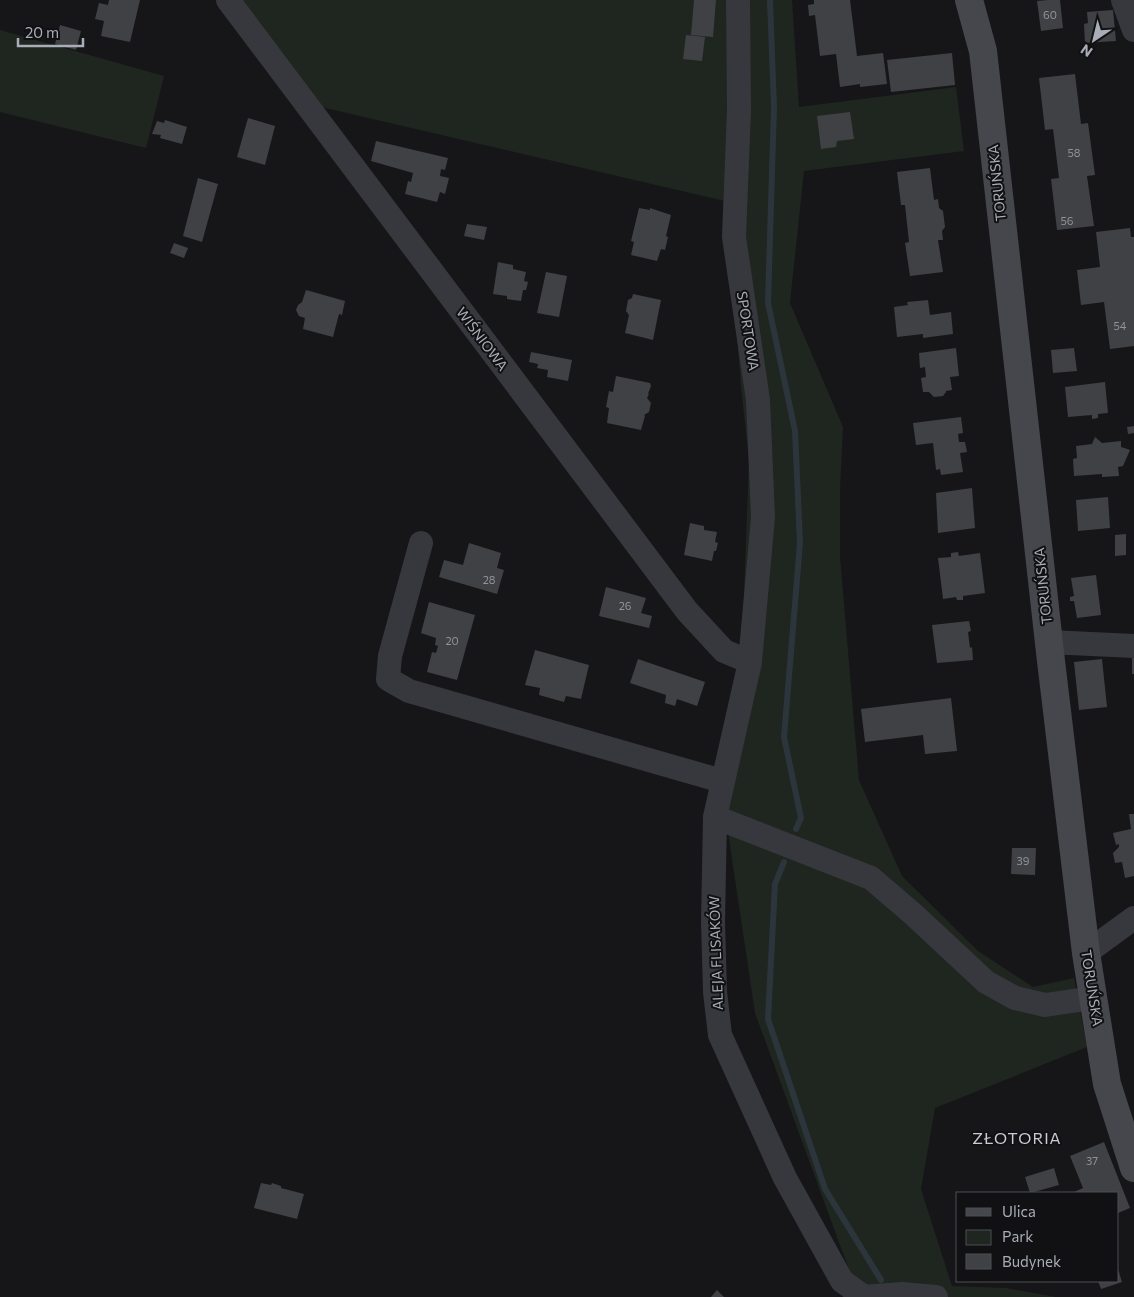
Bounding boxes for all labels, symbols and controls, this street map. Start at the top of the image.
house number: 60 [1043,8,1057,21]
scale bar [18,15,82,47]
north arrow [1069,15,1119,65]
text: 20 m [25,23,59,41]
text: N [1077,41,1095,61]
street label: TORUŃSKA [984,143,1009,222]
house number: 58 [1068,146,1081,159]
house number: 56 [1061,214,1074,227]
street label: SPORTOWA [734,290,763,372]
street label: WIŚNIOWA [453,304,512,374]
house number: 54 [1114,319,1127,332]
street label: TORUŃSKA [1030,546,1055,625]
house number: 28 [483,573,496,586]
house number: 26 [619,599,632,612]
house number: 20 [445,634,459,647]
house number: 39 [1017,854,1030,867]
street label: ALEJA FLISAKÓW [705,895,726,1011]
street label: TORUŃSKA [1078,949,1107,1028]
district label: ZŁOTORIA [972,1128,1062,1147]
house number: 37 [1086,1154,1098,1167]
legend [956,1192,1119,1282]
text: Ulica [1002,1202,1036,1220]
text: Park [1002,1227,1033,1245]
text: Budynek [1002,1252,1061,1270]

